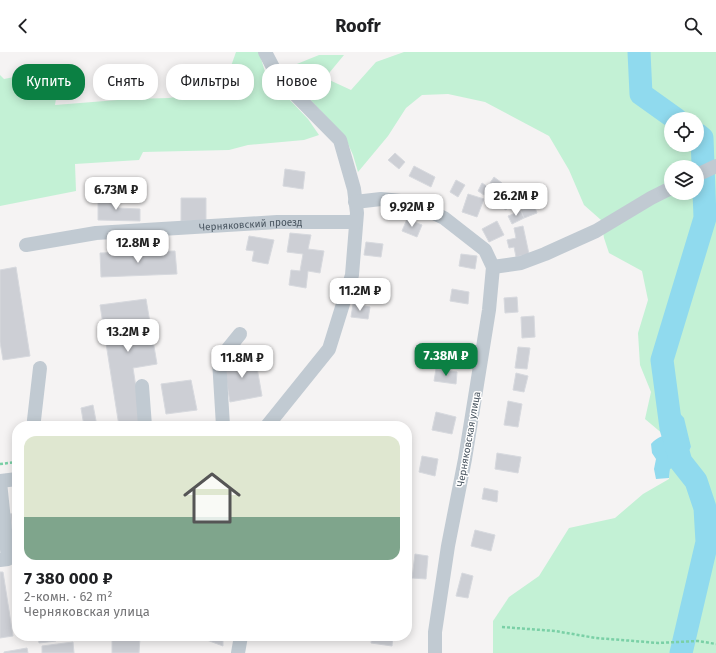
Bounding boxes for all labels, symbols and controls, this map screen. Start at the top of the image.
icon: back [12,15,34,37]
text: Roofr [335,15,381,37]
icon: search [682,15,704,37]
chip: Купить [12,64,85,100]
chip: Снять [93,64,158,100]
chip: Фильтры [166,64,254,100]
chip: Новое [262,64,331,100]
map controls [664,112,704,200]
button: locate [664,112,704,152]
button: layers [664,160,704,200]
pin: 6.73M ₽ [79,177,153,211]
text: 6.73M ₽ [94,182,138,197]
pin: 26.2M ₽ [479,183,553,217]
text: 26.2M ₽ [494,188,538,203]
pin: 9.92M ₽ [375,194,449,228]
text: 9.92M ₽ [390,199,434,214]
street label: Черняковский проезд [199,217,303,234]
pin: 12.8M ₽ [101,230,175,264]
text: 12.8M ₽ [116,235,160,250]
pin: 11.2M ₽ [323,278,397,312]
text: 11.2M ₽ [339,283,381,298]
pin: 13.2M ₽ [91,319,165,353]
text: 13.2M ₽ [106,324,150,339]
pin: 7.38M ₽ [409,343,483,377]
pin: 11.8M ₽ [205,345,279,379]
text: 7.38M ₽ [424,348,468,363]
text: 11.8M ₽ [220,350,264,365]
street label: Черняковская улица [455,390,483,488]
icon: home [176,462,248,534]
text: 7 380 000 ₽ [24,568,113,589]
text: 2-комн. · 62 m² [24,589,112,604]
text: Черняковская улица [24,604,150,619]

